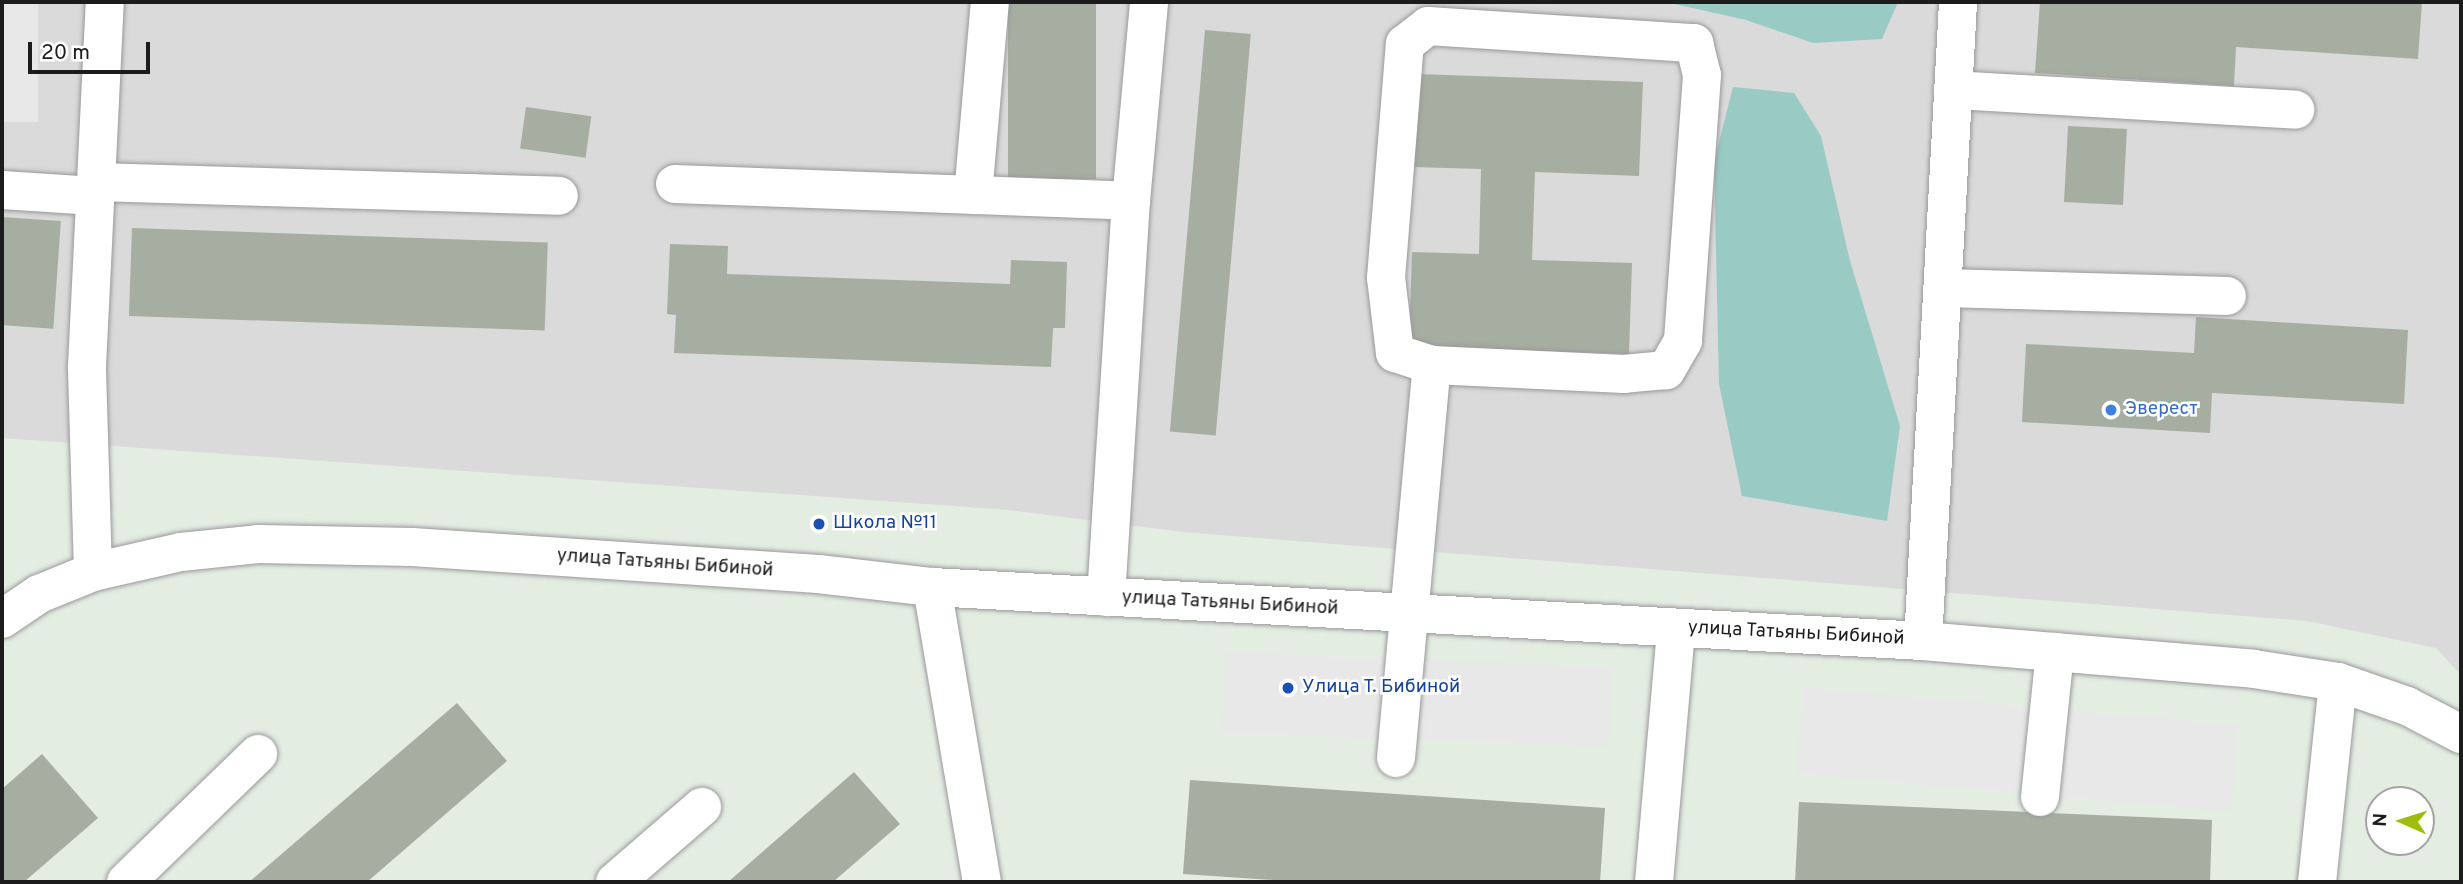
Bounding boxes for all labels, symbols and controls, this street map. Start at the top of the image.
scale bar [32,28,154,72]
text: 20 m [41,40,90,67]
place label: Эверест [2125,399,2198,421]
marker: Эверест [2103,402,2119,418]
place label: Школа №11 [833,513,937,535]
marker: Школа №11 [811,516,827,532]
street label: улица Татьяны Бибиной [556,545,774,583]
street label: улица Татьяны Бибиной [1121,587,1339,621]
street label: улица Татьяны Бибиной [1687,617,1905,651]
place label: Улица Т. Бибиной [1302,677,1461,699]
marker: Улица Т. Бибиной [1280,680,1296,696]
north arrow [2365,786,2435,856]
text: N [2369,813,2393,827]

